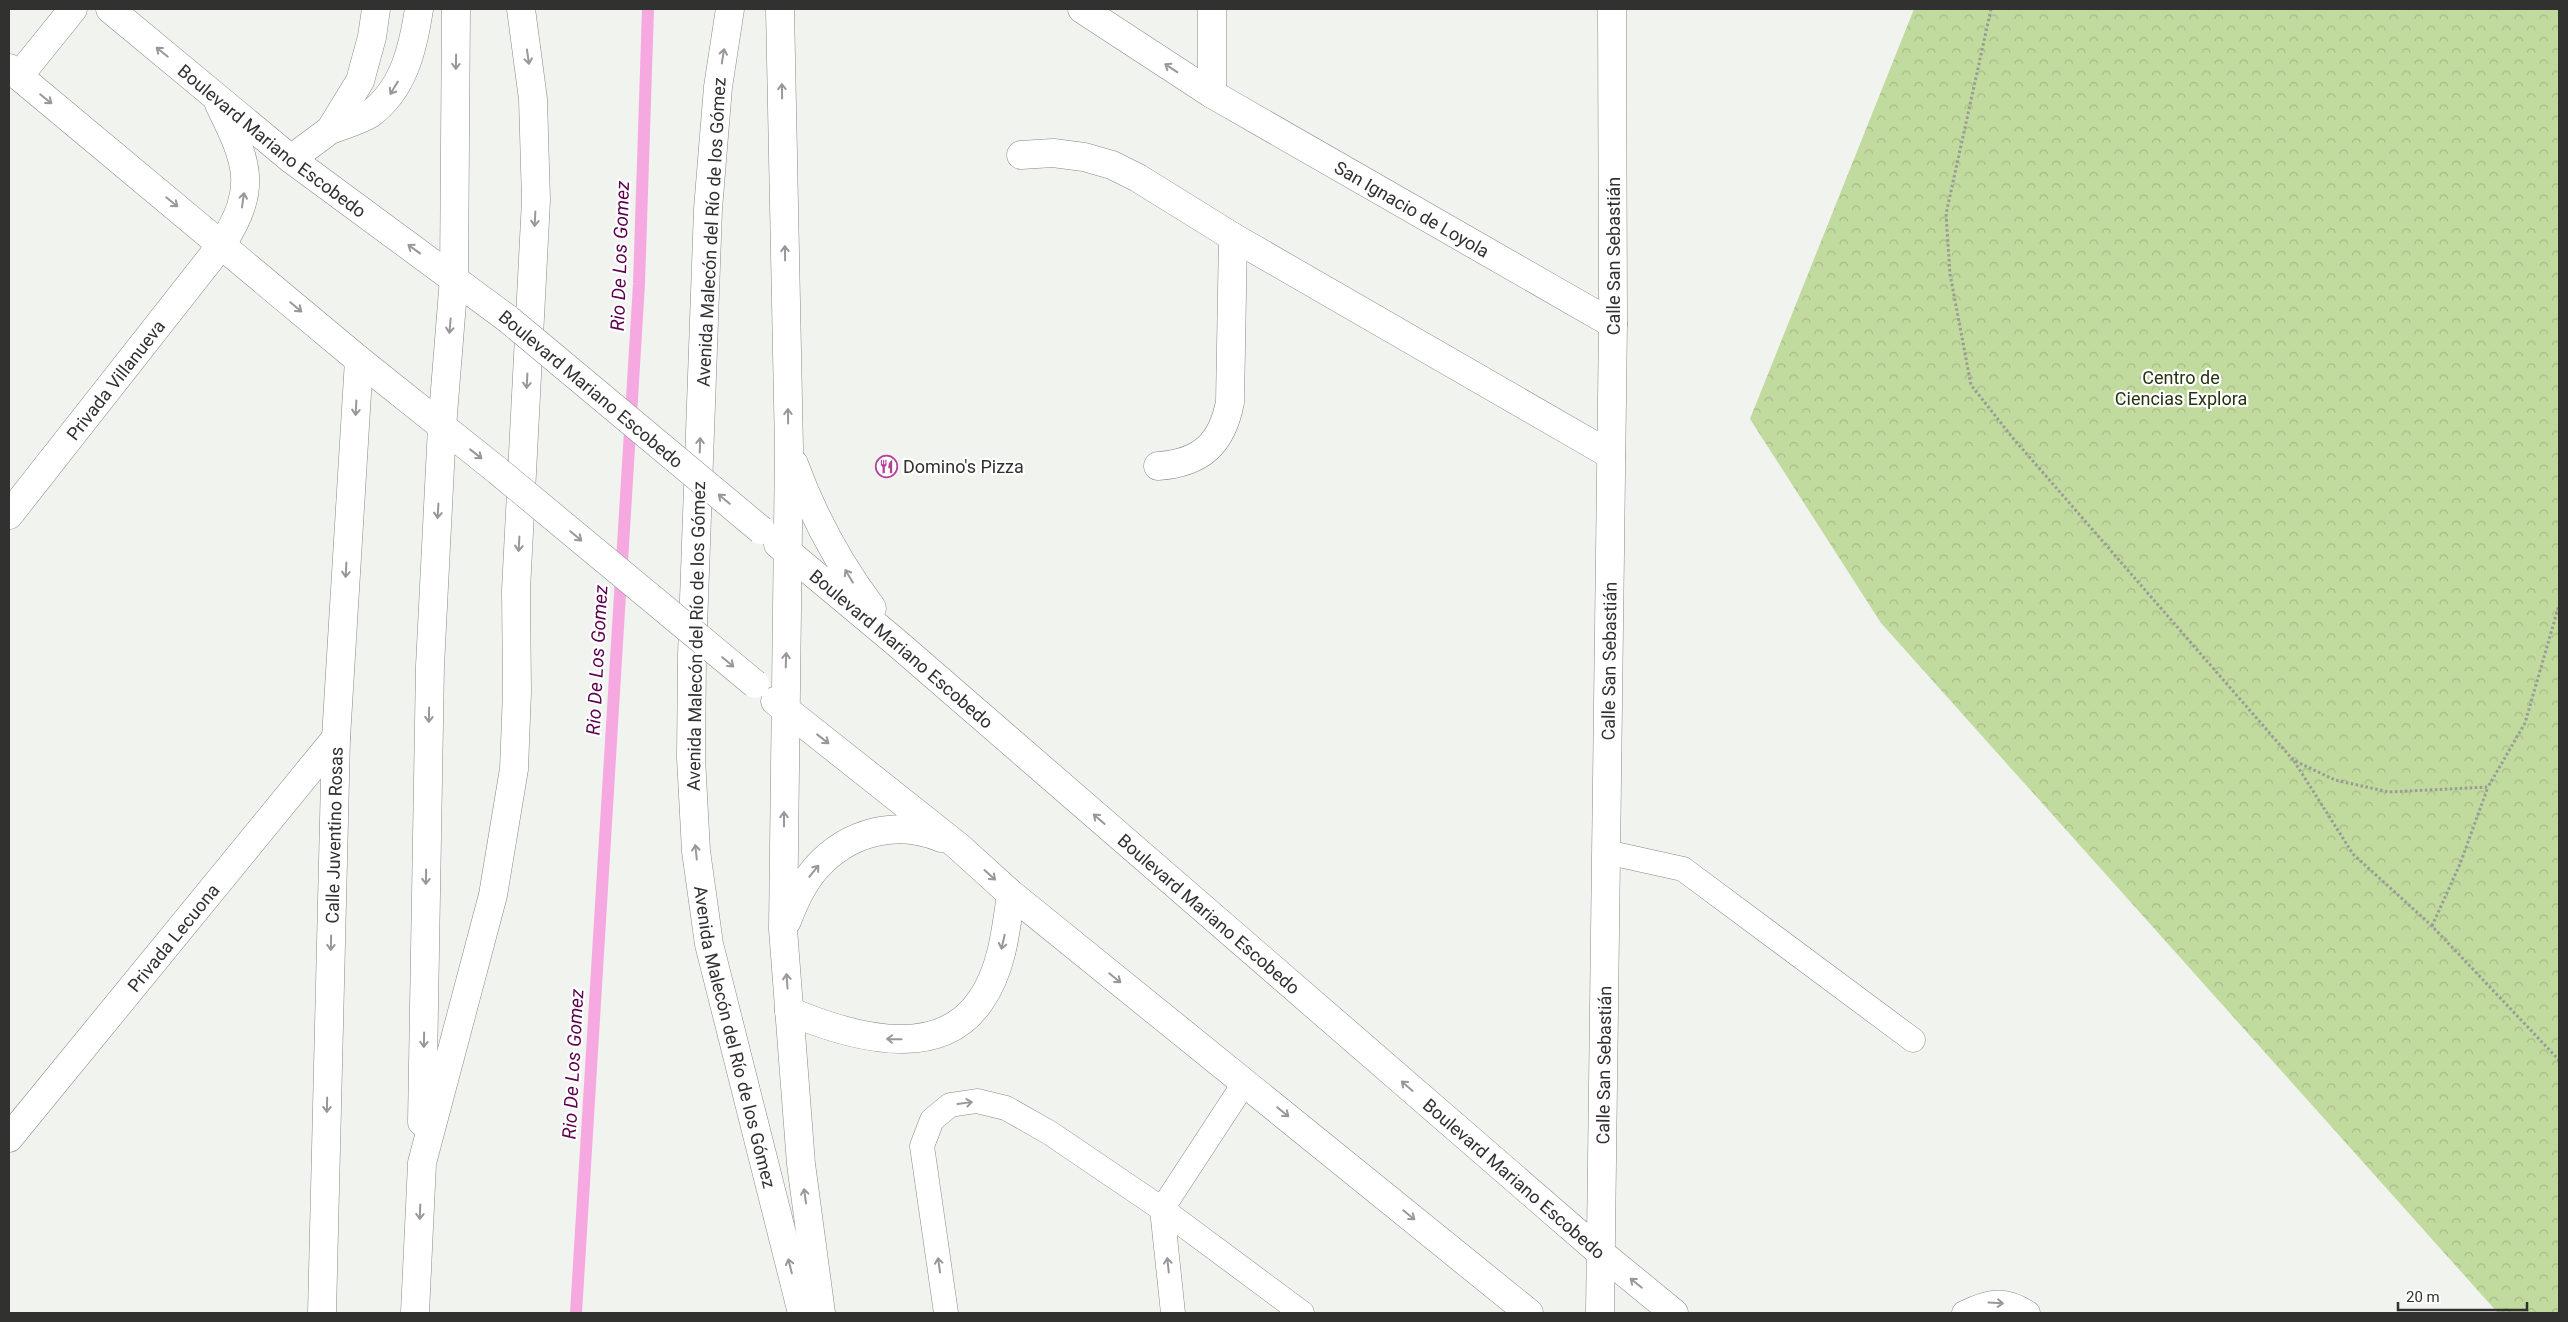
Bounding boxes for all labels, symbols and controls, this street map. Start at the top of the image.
one-way arrow [156,46,169,57]
one-way arrow [718,48,728,64]
one-way arrow [523,49,533,65]
one-way arrow [451,53,460,69]
street label: Boulevard Mariano Escobedo [174,60,370,221]
one-way arrow [1165,62,1179,72]
street label: Avenida Malecón del Río de los Gómez [692,77,730,387]
one-way arrow [389,80,399,94]
one-way arrow [777,83,787,100]
one-way arrow [40,94,53,105]
street label: San Ignacio de Loyola [1331,156,1493,261]
street label: Calle San Sebastián [1603,177,1624,335]
water label: Rio De Los Gomez [606,180,634,332]
one-way arrow [238,193,248,209]
one-way arrow [165,197,178,208]
one-way arrow [530,211,539,227]
one-way arrow [407,244,421,254]
one-way arrow [780,246,790,262]
one-way arrow [290,301,303,312]
street label: Boulevard Mariano Escobedo [495,306,687,472]
street label: Privada Villanueva [62,316,169,444]
one-way arrow [445,318,454,334]
park label: Centro de Ciencias Explora [2115,367,2247,409]
one-way arrow [523,373,532,389]
one-way arrow [351,400,360,416]
one-way arrow [783,408,793,424]
one-way arrow [695,437,704,453]
one-way arrow [469,449,483,459]
restaurant icon: Domino's Pizza [875,454,899,478]
place label: Domino's Pizza [903,456,1024,477]
street label: Avenida Malecón del Río de los Gómez [683,481,709,791]
one-way arrow [718,494,731,505]
one-way arrow [433,503,442,519]
one-way arrow [569,530,582,541]
one-way arrow [514,535,523,551]
one-way arrow [341,562,350,578]
street label: Boulevard Mariano Escobedo [806,565,998,732]
one-way arrow [843,569,854,583]
street label: Calle San Sebastián [1597,582,1620,741]
water label: Rio De Los Gomez [582,584,612,736]
one-way arrow [781,652,791,668]
one-way arrow [721,657,734,668]
one-way arrow [424,706,434,723]
one-way arrow [816,733,829,744]
street label: Calle Juventino Rosas [321,746,346,924]
one-way arrow [779,811,789,828]
one-way arrow [1093,813,1106,824]
street label: Boulevard Mariano Escobedo [1114,829,1305,998]
one-way arrow [691,844,701,860]
one-way arrow [808,865,819,878]
one-way arrow [422,869,431,885]
one-way arrow [983,869,996,881]
street label: Privada Lecuona [123,879,223,996]
street label: Avenida Malecón del Río de los Gómez [690,884,781,1190]
one-way arrow [326,934,336,950]
one-way arrow [998,934,1007,950]
one-way arrow [1109,972,1122,983]
one-way arrow [782,974,791,990]
street label: Calle San Sebastián [1592,986,1615,1144]
water label: Rio De Los Gomez [558,988,588,1140]
one-way arrow [419,1031,429,1047]
one-way arrow [886,1034,902,1044]
one-way arrow [1401,1080,1414,1091]
street label: Boulevard Mariano Escobedo [1419,1094,1610,1263]
one-way arrow [322,1096,332,1113]
one-way arrow [957,1097,973,1107]
one-way arrow [1276,1107,1289,1118]
one-way arrow [800,1188,810,1204]
one-way arrow [415,1204,424,1220]
one-way arrow [1402,1210,1415,1221]
one-way arrow [934,1257,944,1273]
one-way arrow [1163,1257,1173,1273]
one-way arrow [785,1258,794,1274]
one-way arrow [1630,1277,1643,1288]
scale bar [2398,1280,2527,1312]
text: 20 m [2406,1288,2440,1306]
one-way arrow [1988,1298,2004,1307]

